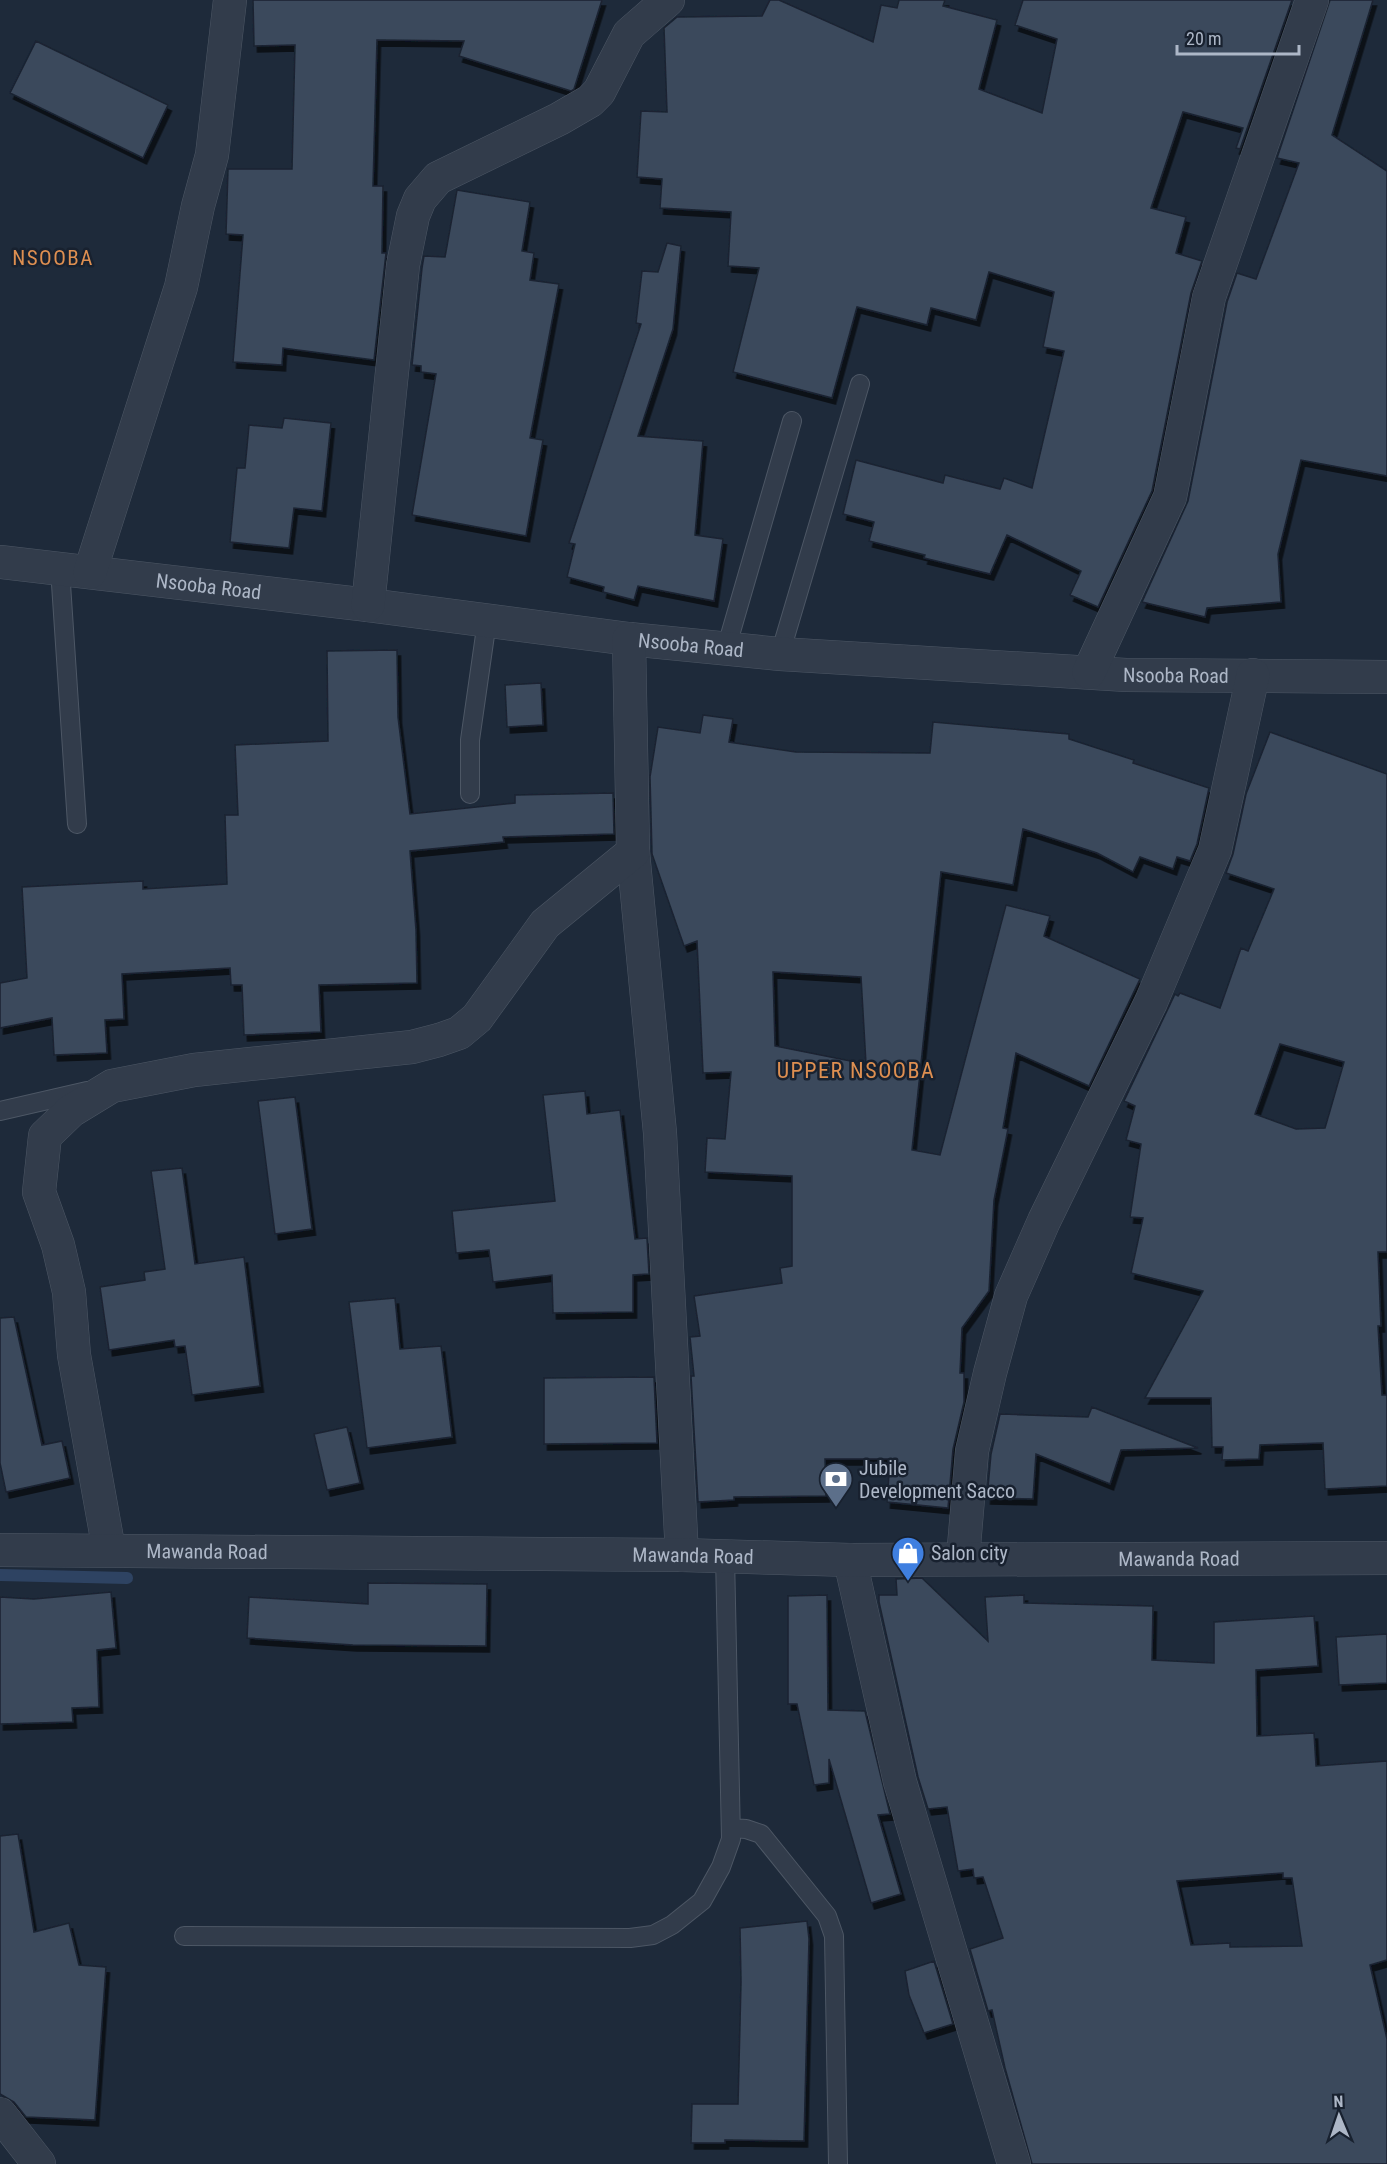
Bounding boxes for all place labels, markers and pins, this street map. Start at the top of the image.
place label: Jubile Development Sacco [859,1456,1015,1503]
bank icon: Jubile Development Sacco [818,1461,854,1508]
shop icon: Salon city [890,1535,926,1582]
place label: Salon city [931,1541,1008,1565]

